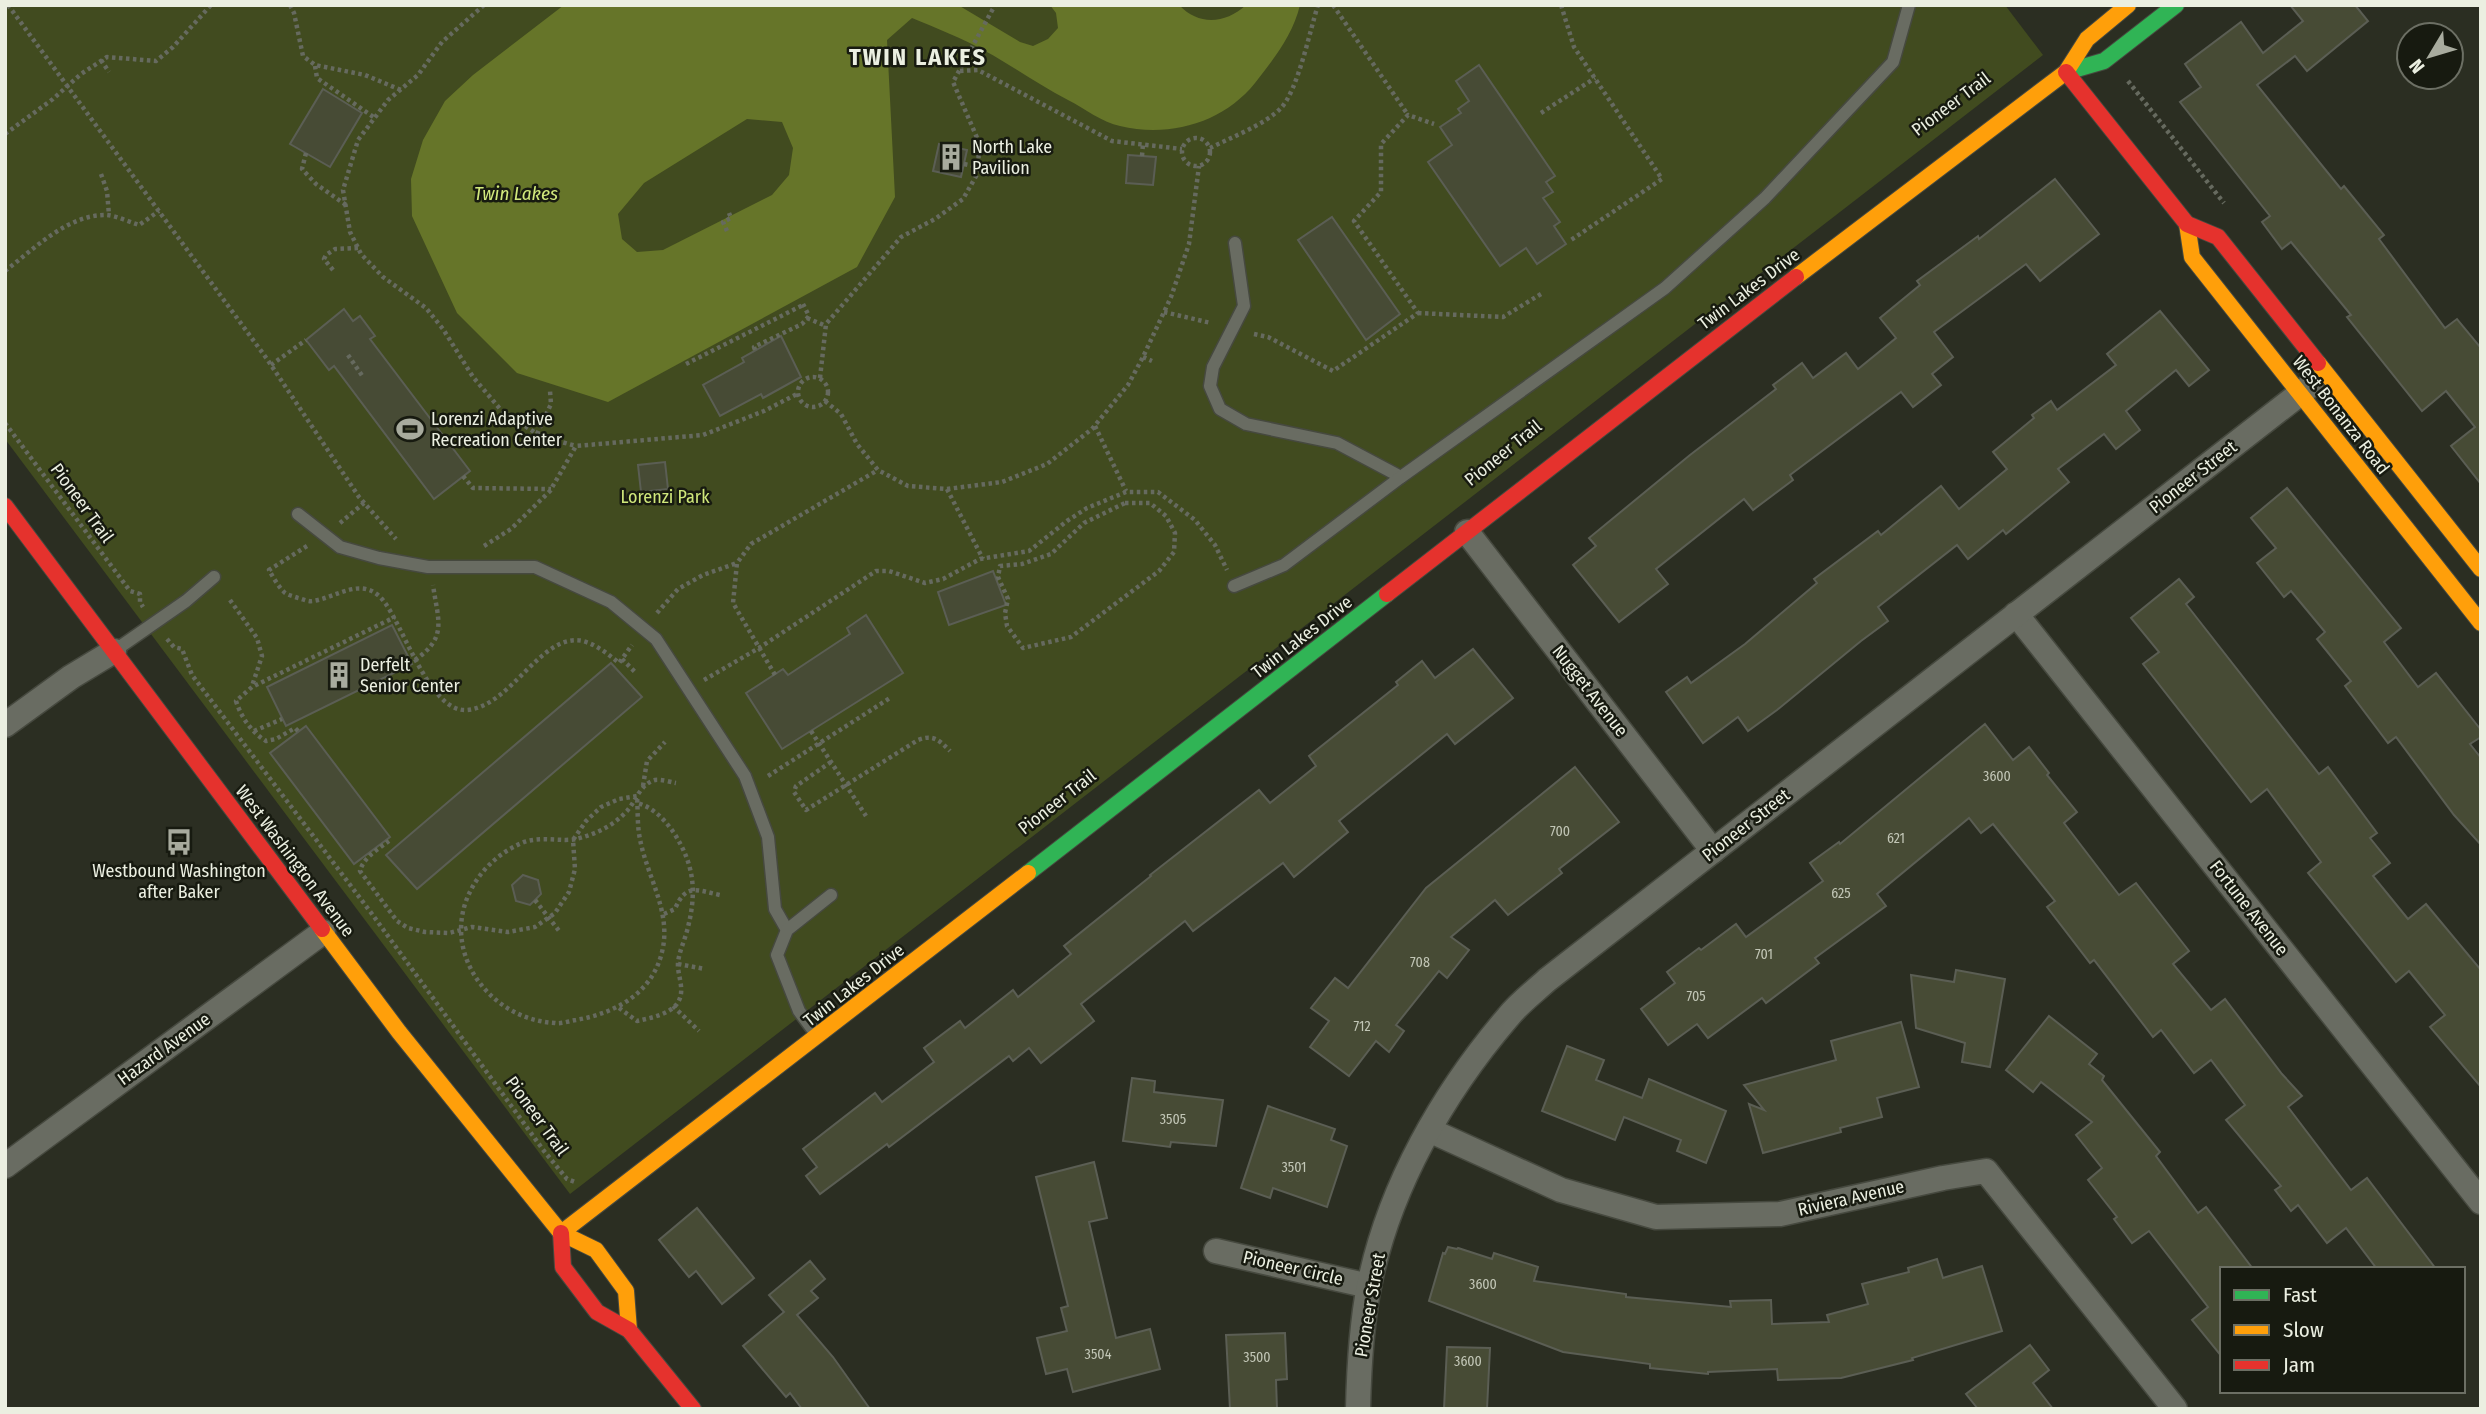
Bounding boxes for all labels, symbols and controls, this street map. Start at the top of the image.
north arrow [2395,21,2465,91]
district label: TWIN LAKES [849,43,987,71]
text: N [2404,55,2430,78]
street label: Pioneer Trail [1907,67,1995,141]
place label: North Lake Pavilion [972,136,1052,179]
building icon: North Lake Pavilion [936,142,966,172]
water label: Twin Lakes [474,182,558,205]
street label: Twin Lakes Drive [1694,244,1804,334]
street label: West Bonanza Road [2288,351,2394,479]
place label: Lorenzi Adaptive Recreation Center [431,408,563,451]
sports icon: Lorenzi Adaptive Recreation Center [395,414,425,444]
street label: Pioneer Trail [1460,415,1546,491]
street label: Pioneer Street [2145,436,2241,518]
street label: Pioneer Trail [46,459,118,547]
park label: Lorenzi Park [620,486,710,508]
street label: Twin Lakes Drive [1247,591,1357,683]
street label: Nugget Avenue [1547,641,1633,741]
place label: Derfelt Senior Center [360,654,460,697]
building icon: Derfelt Senior Center [324,660,354,690]
street label: Pioneer Trail [1014,765,1101,839]
house number: 3600 [1983,768,2011,785]
street label: West Washington Avenue [231,781,359,941]
street label: Pioneer Street [1698,784,1794,866]
house number: 700 [1550,823,1570,840]
bus stop icon: Westbound Washington after Baker [164,827,194,857]
house number: 621 [1887,830,1905,847]
street label: Fortune Avenue [2205,856,2293,960]
place label: Westbound Washington after Baker [92,860,266,903]
house number: 625 [1831,885,1851,902]
street label: Twin Lakes Drive [799,939,909,1031]
house number: 701 [1755,946,1773,963]
house number: 708 [1410,954,1430,971]
house number: 705 [1686,988,1706,1005]
street label: Hazard Avenue [113,1008,215,1090]
house number: 712 [1353,1018,1371,1035]
street label: Pioneer Trail [501,1072,573,1160]
house number: 3505 [1160,1111,1186,1128]
house number: 3501 [1281,1159,1307,1176]
street label: Riviera Avenue [1796,1175,1907,1221]
street label: Pioneer Circle [1241,1246,1345,1290]
street label: Pioneer Street [1350,1251,1390,1359]
legend [2220,1267,2465,1393]
house number: 3600 [1469,1276,1497,1293]
text: Fast [2283,1282,2317,1308]
text: Slow [2283,1317,2324,1343]
house number: 3504 [1085,1346,1112,1363]
house number: 3500 [1243,1349,1271,1366]
text: Jam [2283,1352,2315,1378]
house number: 3600 [1454,1353,1482,1370]

